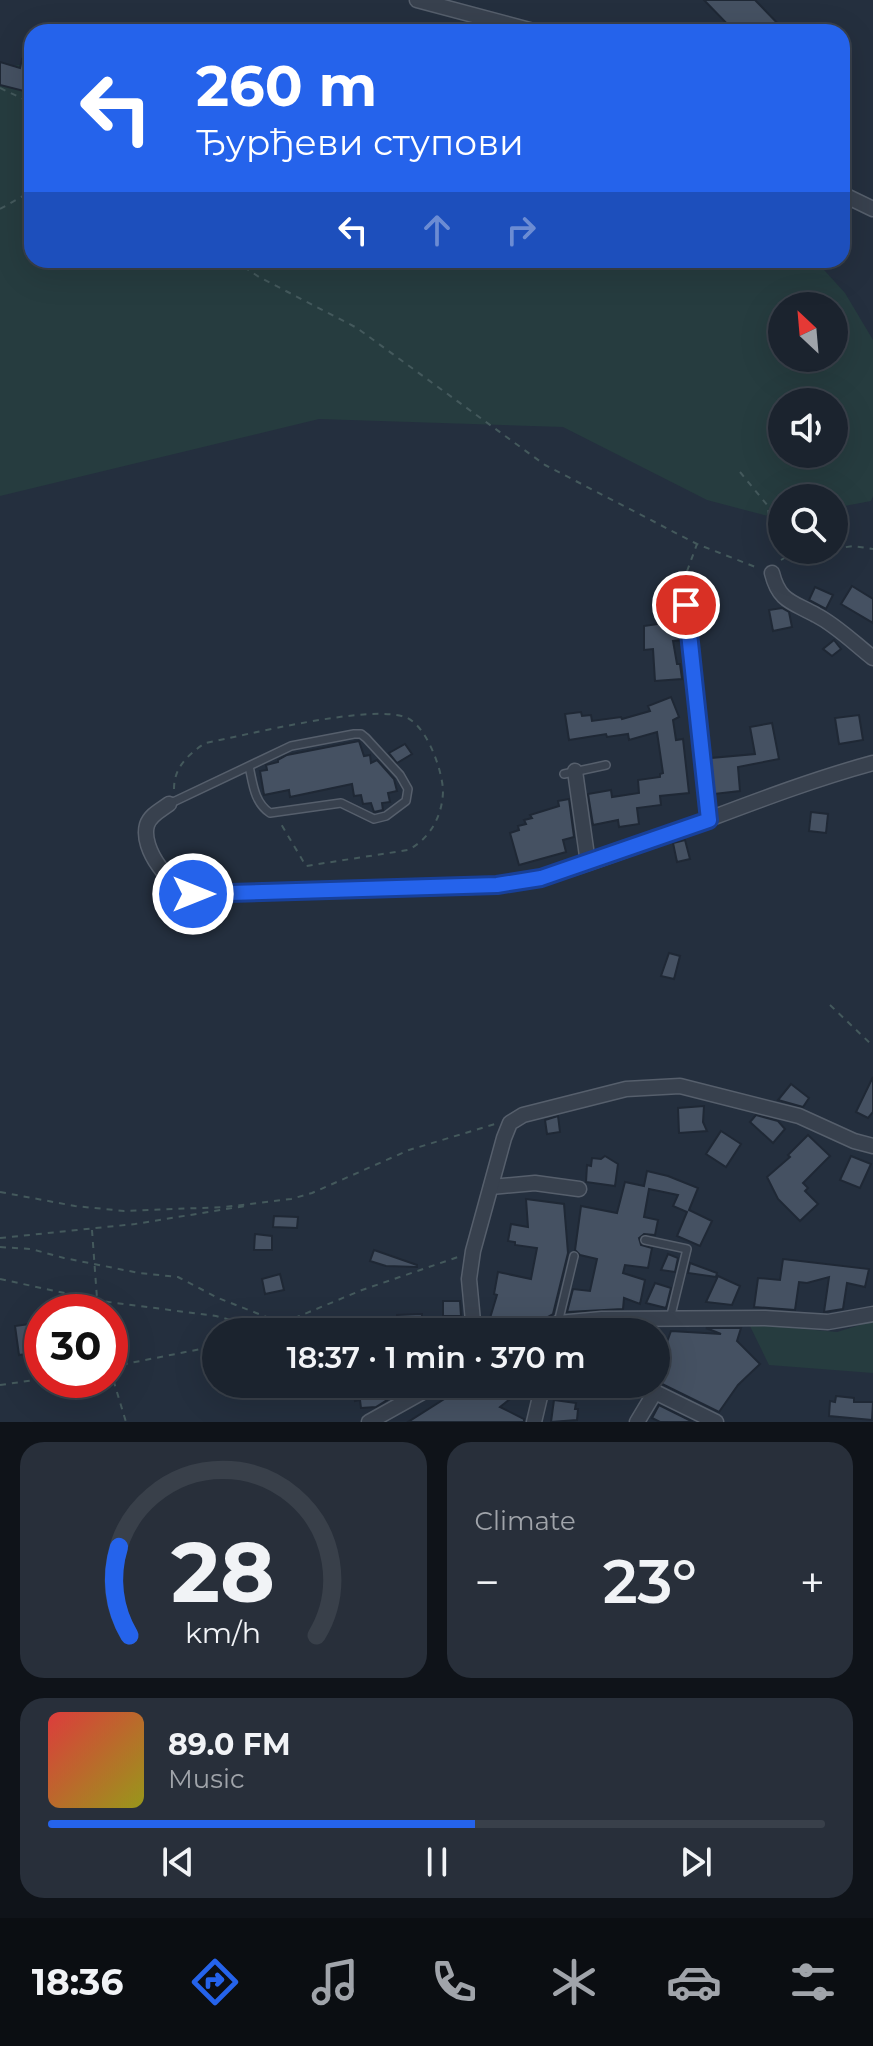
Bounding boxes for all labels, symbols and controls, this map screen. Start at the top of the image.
text: 260 m [196,52,377,120]
icon: left [64,56,168,160]
text: Ђурђеви ступови [196,120,524,164]
icon: left [331,208,375,252]
icon: ahead [415,208,459,252]
icon: right [499,208,543,252]
north arrow [768,292,848,372]
map controls [768,292,848,564]
button: sound [768,388,848,468]
button: search [768,484,848,564]
pin [652,571,720,639]
icon: arrive [664,583,708,627]
position arrow [151,852,235,936]
speed limit sign: 30 [24,1294,128,1398]
text: 18:37 · 1 min · 370 m [286,1339,586,1376]
text: Climate [475,1505,576,1537]
text: 28 [171,1521,275,1623]
text: 23° [603,1545,697,1618]
text: − [475,1555,500,1609]
text: + [800,1555,825,1609]
text: km/h [185,1615,261,1650]
text: 89.0 FM [168,1726,291,1763]
text: Music [168,1763,245,1795]
icon: previous [156,1840,200,1884]
icon: pause [415,1840,459,1884]
icon: next [674,1840,718,1884]
icon: directions [187,1954,243,2010]
icon: music [307,1954,363,2010]
icon: phone [426,1954,482,2010]
icon: climate [546,1954,602,2010]
icon: car [666,1954,722,2010]
icon: filters [785,1954,841,2010]
text: 18:36 [32,1960,123,2004]

